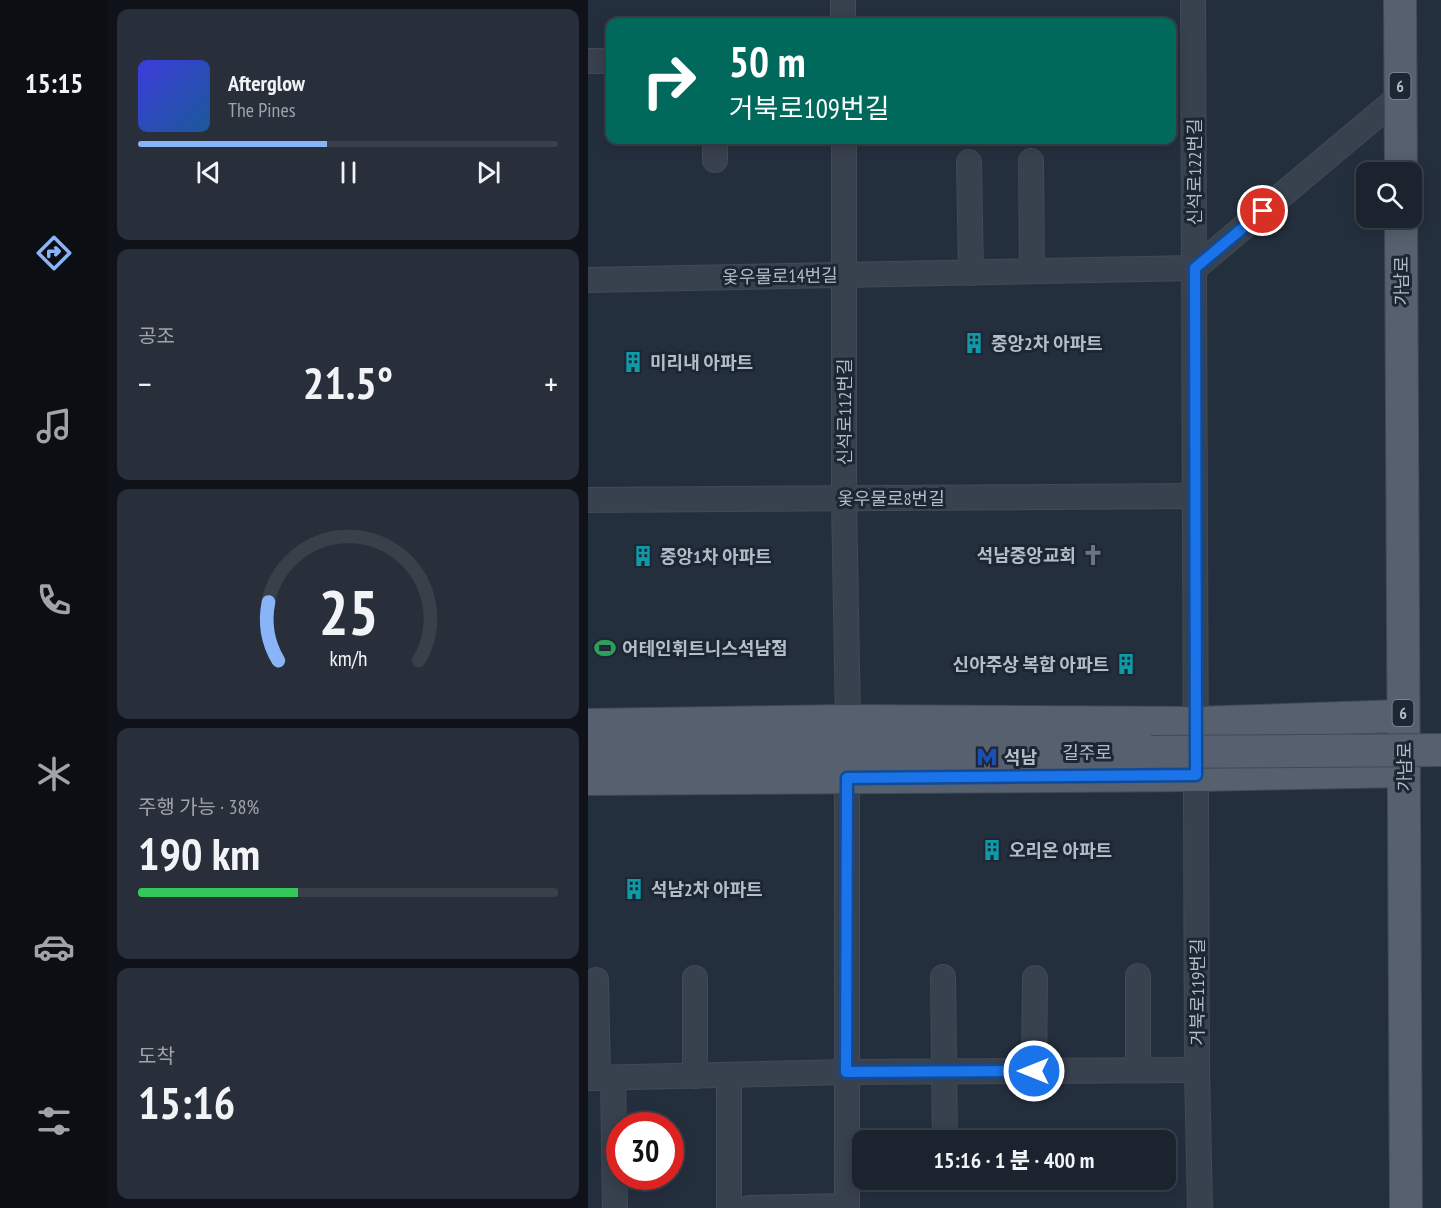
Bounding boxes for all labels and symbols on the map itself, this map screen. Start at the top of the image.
road number: 6 [1390,73,1410,99]
street label: 신석로122번길 [1183,118,1206,226]
pin [1237,185,1288,236]
street label: 가남로 [1390,256,1413,306]
street label: 옻우물로14번길 [722,263,838,289]
building icon: 중앙2차 아파트 [962,331,986,355]
place label: 중앙2차 아파트 [991,332,1103,355]
building icon: 미리내 아파트 [621,350,645,374]
place label: 미리내 아파트 [650,351,753,374]
street label: 신석로112번길 [833,358,856,466]
street label: 옻우물로8번길 [837,487,945,510]
church icon: 석남중앙교회 [1081,543,1105,567]
building icon: 중앙1차 아파트 [631,544,655,568]
place label: 석남중앙교회 [977,544,1076,567]
place label: 중앙1차 아파트 [660,545,772,568]
sports icon: 어테인휘트니스석남점 [593,636,617,660]
place label: 어테인휘트니스석남점 [622,637,788,660]
building icon: 신아주상 복합 아파트 [1114,652,1138,676]
place label: 신아주상 복합 아파트 [953,653,1109,676]
road number: 6 [1392,700,1414,726]
street label: 길주로 [1062,741,1112,764]
street label: 가남로 [1393,742,1416,792]
metro station icon: 석남 [975,745,999,769]
place label: 석남 [1004,746,1038,769]
building icon: 오리온 아파트 [980,838,1004,862]
place label: 오리온 아파트 [1009,839,1112,862]
building icon: 석남2차 아파트 [622,877,646,901]
place label: 석남2차 아파트 [651,878,763,901]
street label: 거북로119번길 [1186,938,1209,1046]
position arrow [1002,1039,1066,1103]
speed limit sign: 30 [606,1112,684,1190]

